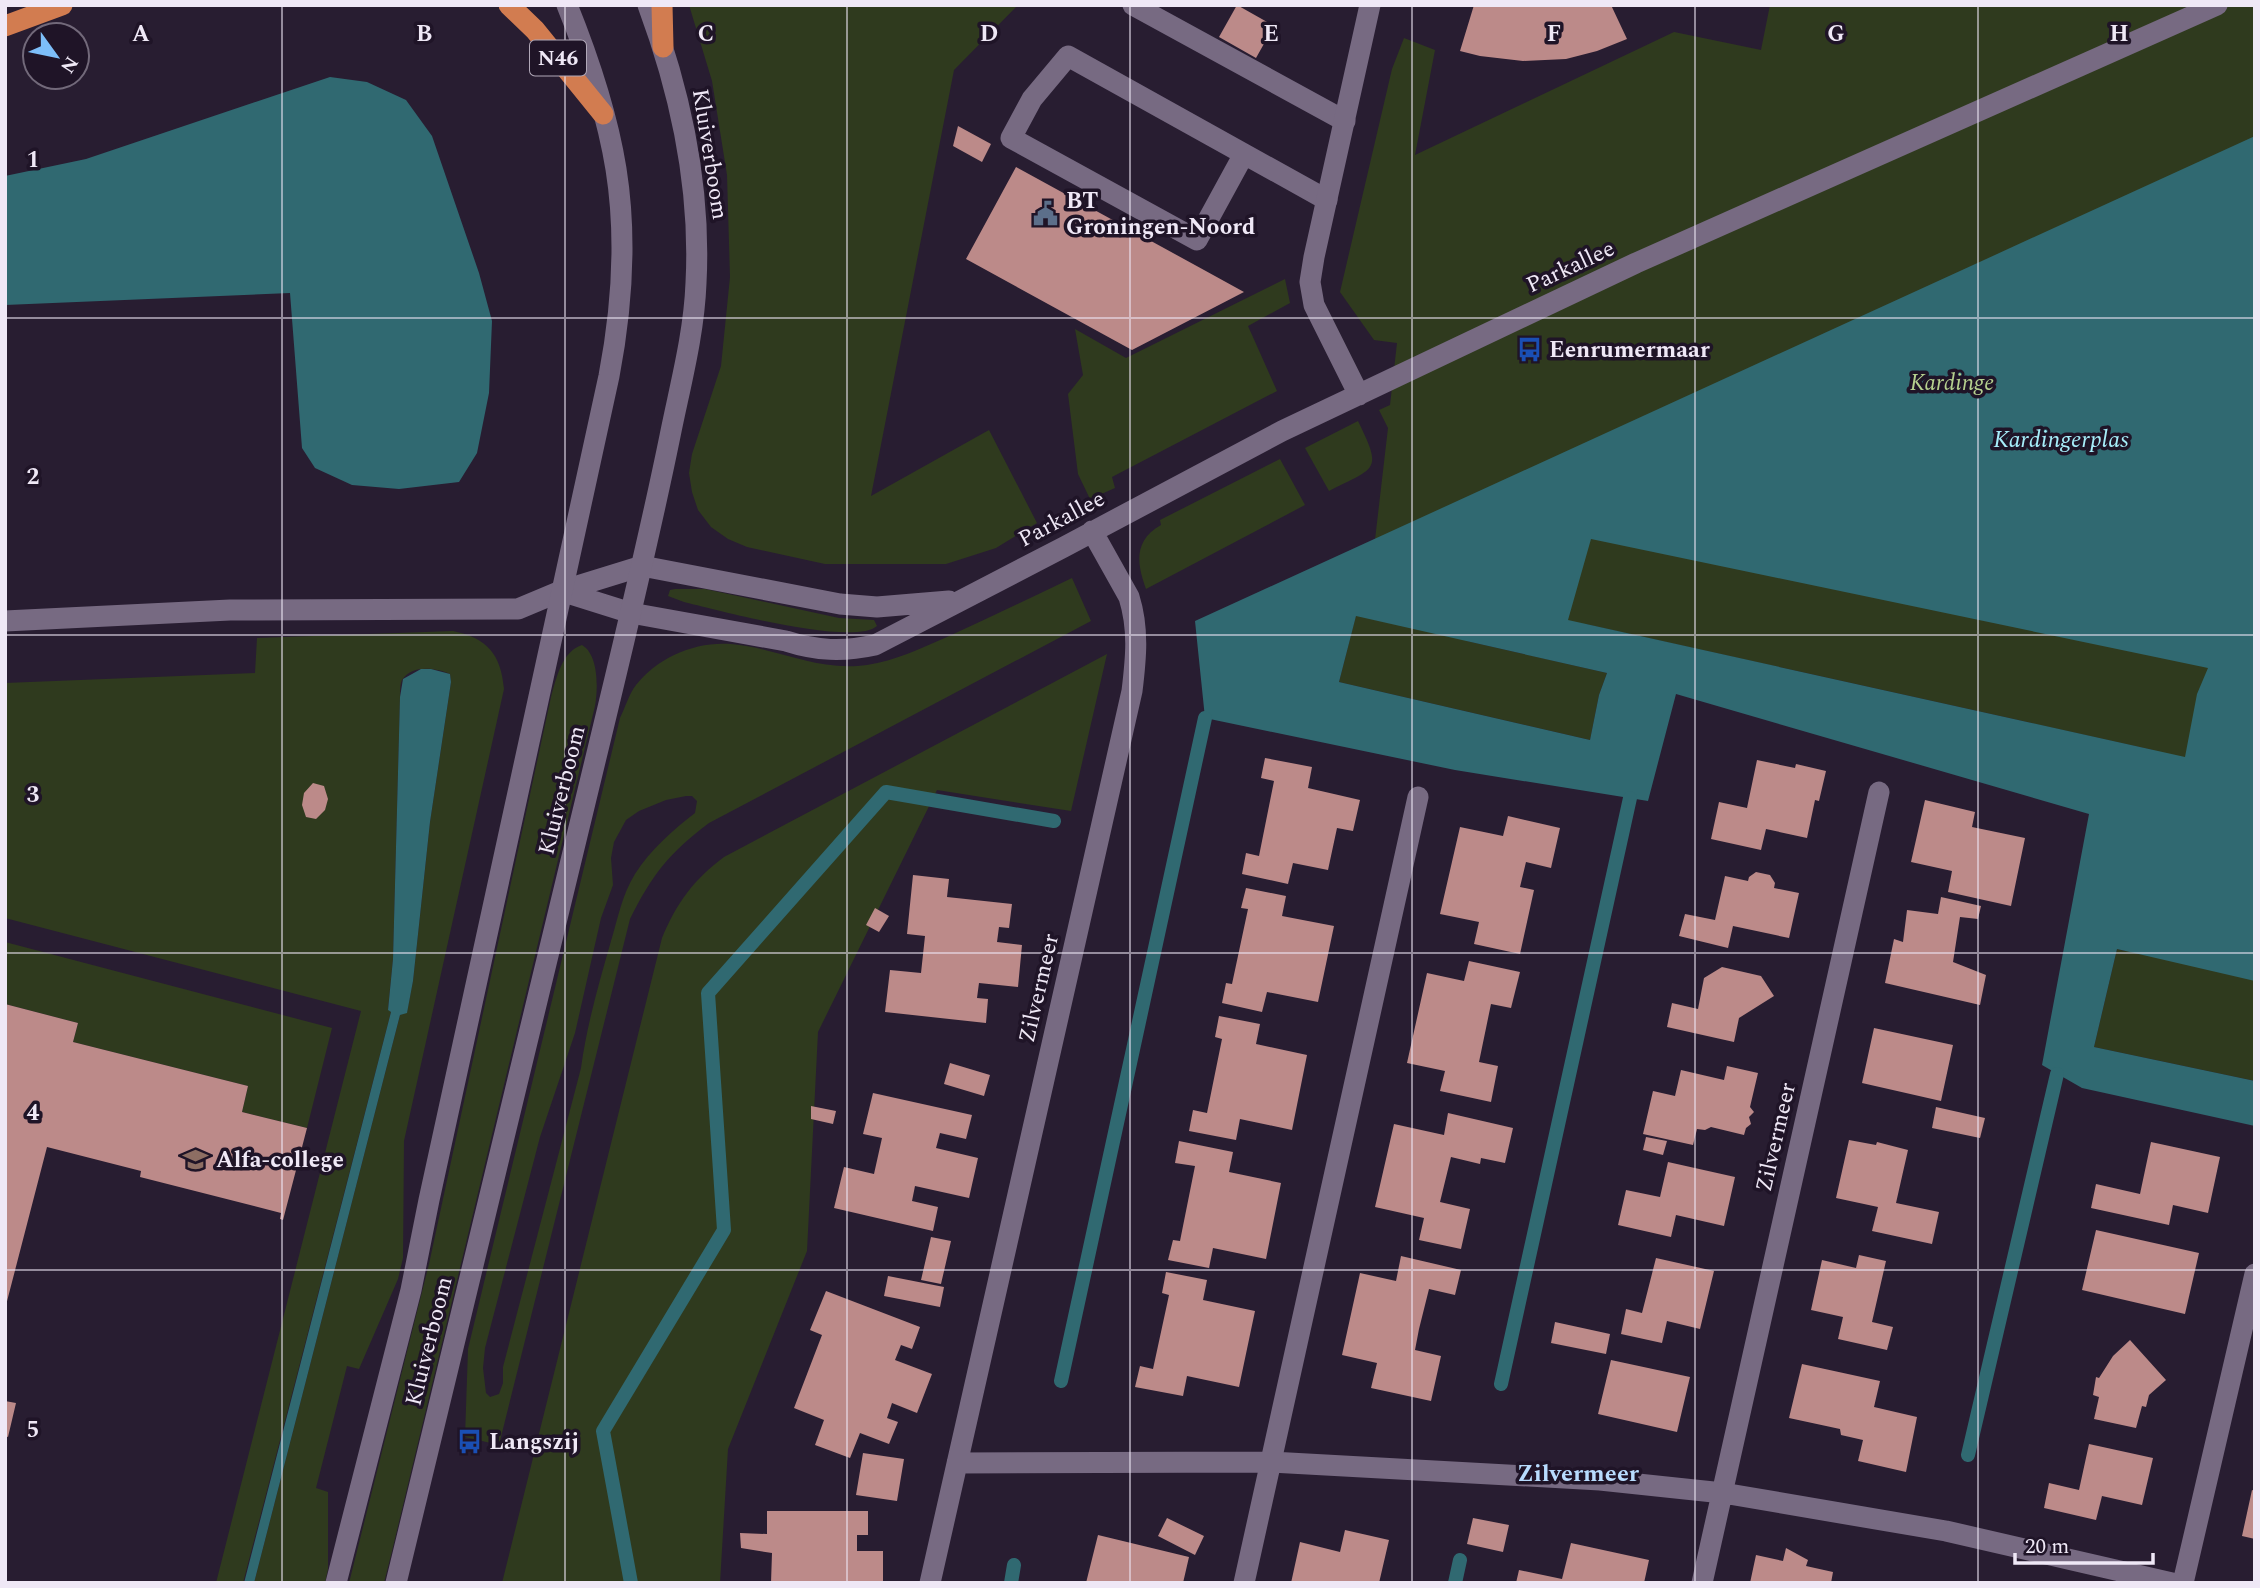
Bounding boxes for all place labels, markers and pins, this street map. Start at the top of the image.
place label: BT Groningen-Noord [1066,184,1256,245]
public building icon: BT Groningen-Noord [1032,199,1060,227]
place label: Eenrumermaar [1549,333,1710,368]
bus stop icon: Eenrumermaar [1515,335,1543,363]
place label: Alfa-college [216,1143,344,1178]
school or university icon: Alfa-college [182,1145,210,1173]
place label: Langszij [489,1425,579,1460]
bus stop icon: Langszij [455,1427,483,1455]

